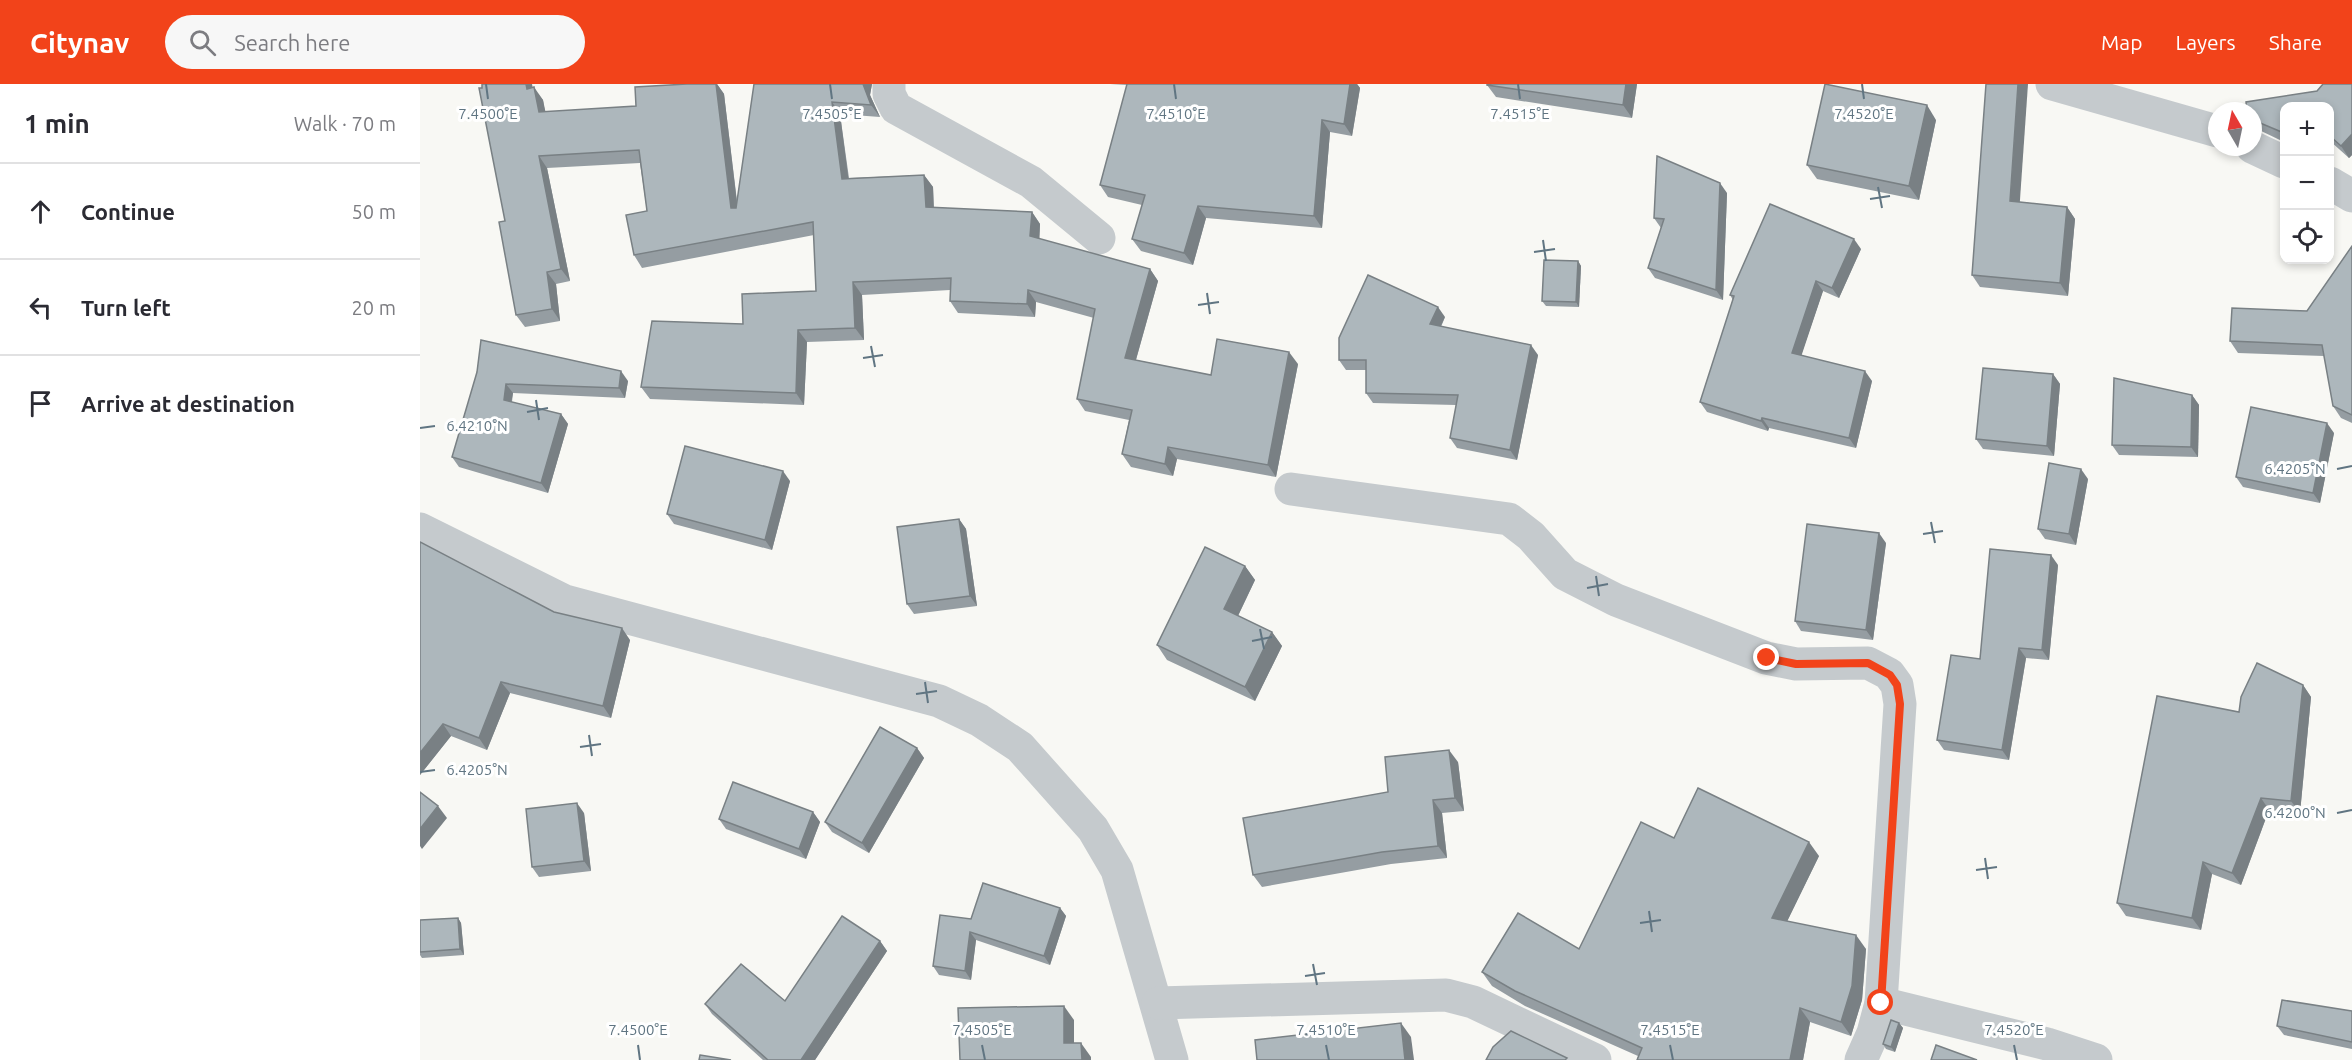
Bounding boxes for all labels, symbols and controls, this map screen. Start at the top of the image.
search box [165,15,585,69]
icon: search [186,26,219,59]
text: Citynav [30,27,129,58]
text: Search here [234,30,350,55]
text: Map [2101,30,2142,54]
text: Layers [2175,30,2236,54]
text: Share [2269,30,2322,54]
north arrow [2208,102,2262,156]
map controls [2280,102,2334,264]
button: + [2280,102,2334,156]
text: 7.4500°E [458,105,518,122]
text: 7.4505°E [802,105,862,122]
text: 7.4510°E [1146,105,1206,122]
text: 7.4515°E [1490,105,1550,122]
text: 7.4520°E [1834,105,1894,122]
text: 1 min [24,109,90,138]
text: Walk · 70 m [294,112,396,135]
button: − [2280,156,2334,210]
icon: ahead [24,195,57,228]
text: Continue [81,199,175,224]
text: 50 m [352,200,396,223]
button: locate [2280,210,2334,264]
icon: left [24,291,57,324]
text: Turn left [81,295,171,320]
text: 20 m [352,296,396,319]
icon: arrive [24,387,57,420]
text: Arrive at destination [81,391,295,416]
text: 6.4210°N [446,417,508,434]
text: 6.4205°N [2264,460,2326,477]
route end [1753,644,1779,670]
text: 6.4205°N [446,761,508,778]
text: 6.4200°N [2264,804,2326,821]
route start [1867,989,1893,1015]
text: 7.4500°E [608,1021,668,1038]
text: 7.4505°E [952,1021,1012,1038]
text: 7.4510°E [1296,1021,1356,1038]
text: 7.4515°E [1640,1021,1700,1038]
text: 7.4520°E [1984,1021,2044,1038]

